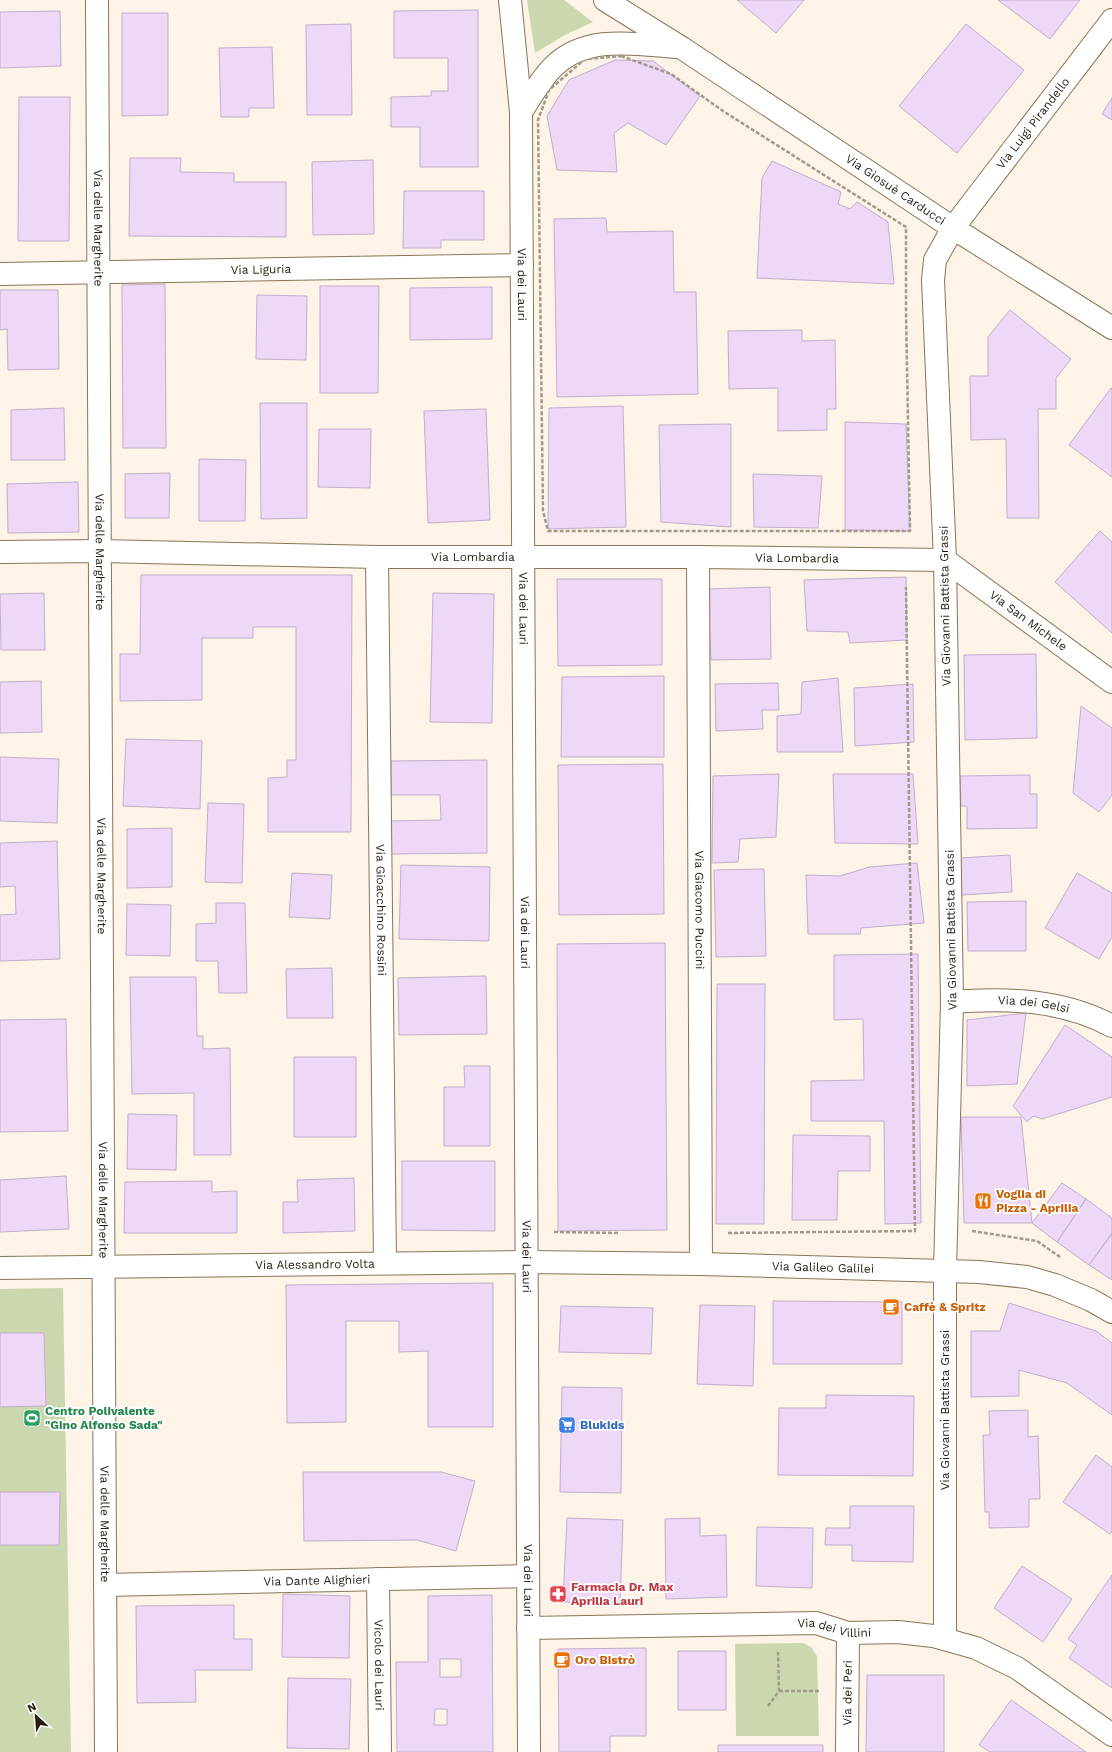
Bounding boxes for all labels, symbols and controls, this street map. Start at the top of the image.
street label: Via Luigi Pirandello [994,75,1072,172]
street label: Via Giosuè Carducci [843,152,948,228]
street label: Via delle Margherite [91,170,105,287]
street label: Via dei Lauri [515,248,529,321]
street label: Via Liguria [230,262,292,277]
street label: Via delle Margherite [93,493,107,611]
street label: Via Giovanni Battista Grassi [937,526,953,686]
street label: Via Lombardia [431,550,515,564]
street label: Via Lombardia [755,551,839,566]
street label: Via dei Lauri [516,572,531,645]
street label: Via San Michele [987,588,1070,654]
street label: Via delle Margherite [94,817,109,935]
street label: Via Gioacchino Rossini [373,844,389,976]
street label: Via Giacomo Puccini [692,850,707,970]
street label: Via Giovanni Battista Grassi [943,850,959,1010]
street label: Via dei Lauri [518,896,532,969]
street label: Via dei Gelsi [998,993,1071,1016]
street label: Via delle Margherite [96,1141,110,1259]
place label: Voglia di Pizza - Aprilia [996,1187,1078,1215]
restaurant icon: Voglia di Pizza - Aprilia [973,1191,993,1211]
street label: Via dei Lauri [519,1220,534,1293]
street label: Via Alessandro Volta [255,1257,375,1272]
street label: Via Galileo Galilei [772,1259,874,1276]
cafe icon: Caffè & Spritz [881,1297,901,1317]
place label: Caffè & Spritz [904,1300,986,1314]
street label: Via Giovanni Battista Grassi [938,1330,952,1490]
place label: Centro Polivalente "Gino Alfonso Sada" [45,1404,163,1432]
sports icon: Centro Polivalente "Gino Alfonso Sada" [22,1408,42,1428]
supermarket icon: Blukids [557,1415,577,1435]
place label: Blukids [580,1418,625,1432]
street label: Via delle Margherite [98,1465,112,1583]
street label: Via dei Lauri [521,1544,535,1617]
street label: Via Dante Alighieri [263,1572,371,1589]
place label: Farmacia Dr. Max Aprilia Lauri [571,1580,673,1608]
pharmacy icon: Farmacia Dr. Max Aprilia Lauri [548,1584,568,1604]
street label: Via dei Villini [797,1616,871,1640]
street label: Vicolo dei Lauri [371,1619,387,1711]
cafe icon: Oro Bistrò [552,1650,572,1670]
place label: Oro Bistrò [575,1653,635,1667]
street label: Via dei Peri [840,1660,855,1726]
north arrow [16,1696,56,1736]
text: N [25,1700,38,1715]

